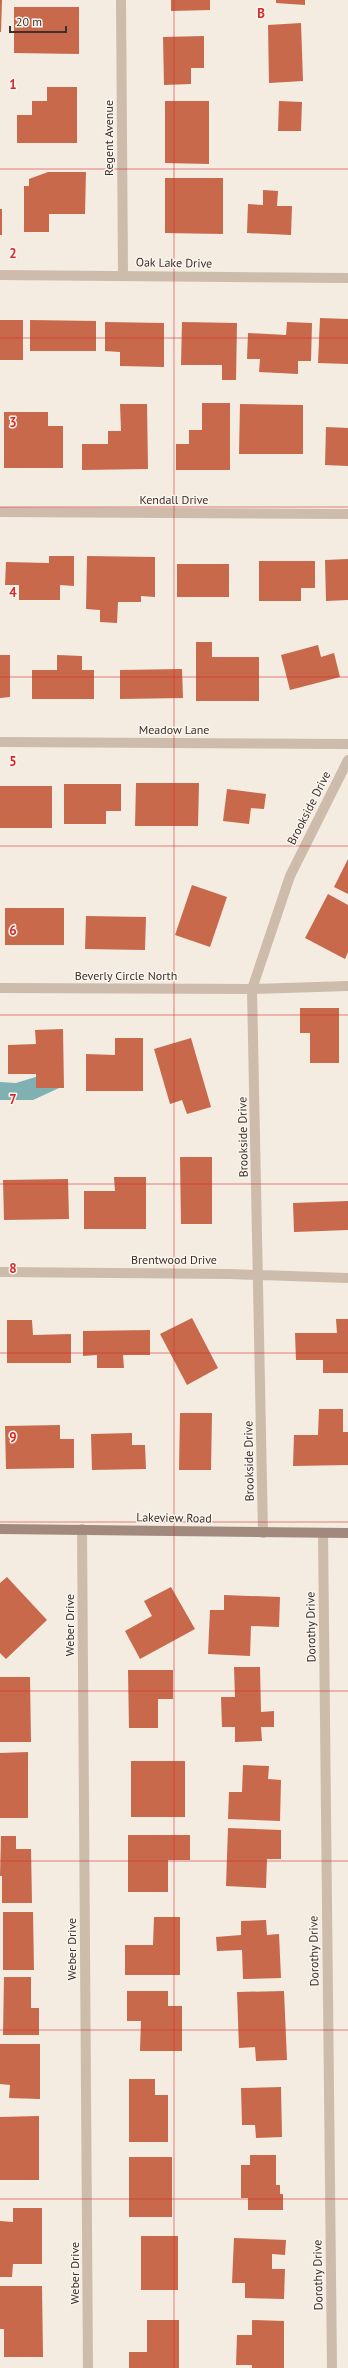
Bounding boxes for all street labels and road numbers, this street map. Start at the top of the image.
street label: Regent Avenue [101,100,116,176]
street label: Oak Lake Drive [136,254,212,271]
street label: Kendall Drive [140,492,208,507]
street label: Meadow Lane [139,722,209,737]
street label: Brookside Drive [284,768,334,847]
street label: Beverly Circle North [75,968,177,983]
street label: Brookside Drive [234,1097,251,1177]
street label: Brentwood Drive [131,1252,217,1267]
street label: Brookside Drive [240,1421,257,1501]
street label: Lakeview Road [136,1509,212,1526]
street label: Dorothy Drive [302,1592,319,1662]
street label: Weber Drive [62,1594,77,1656]
street label: Dorothy Drive [305,1916,322,1986]
street label: Weber Drive [64,1918,79,1980]
street label: Dorothy Drive [309,2240,326,2310]
street label: Weber Drive [67,2242,82,2304]

